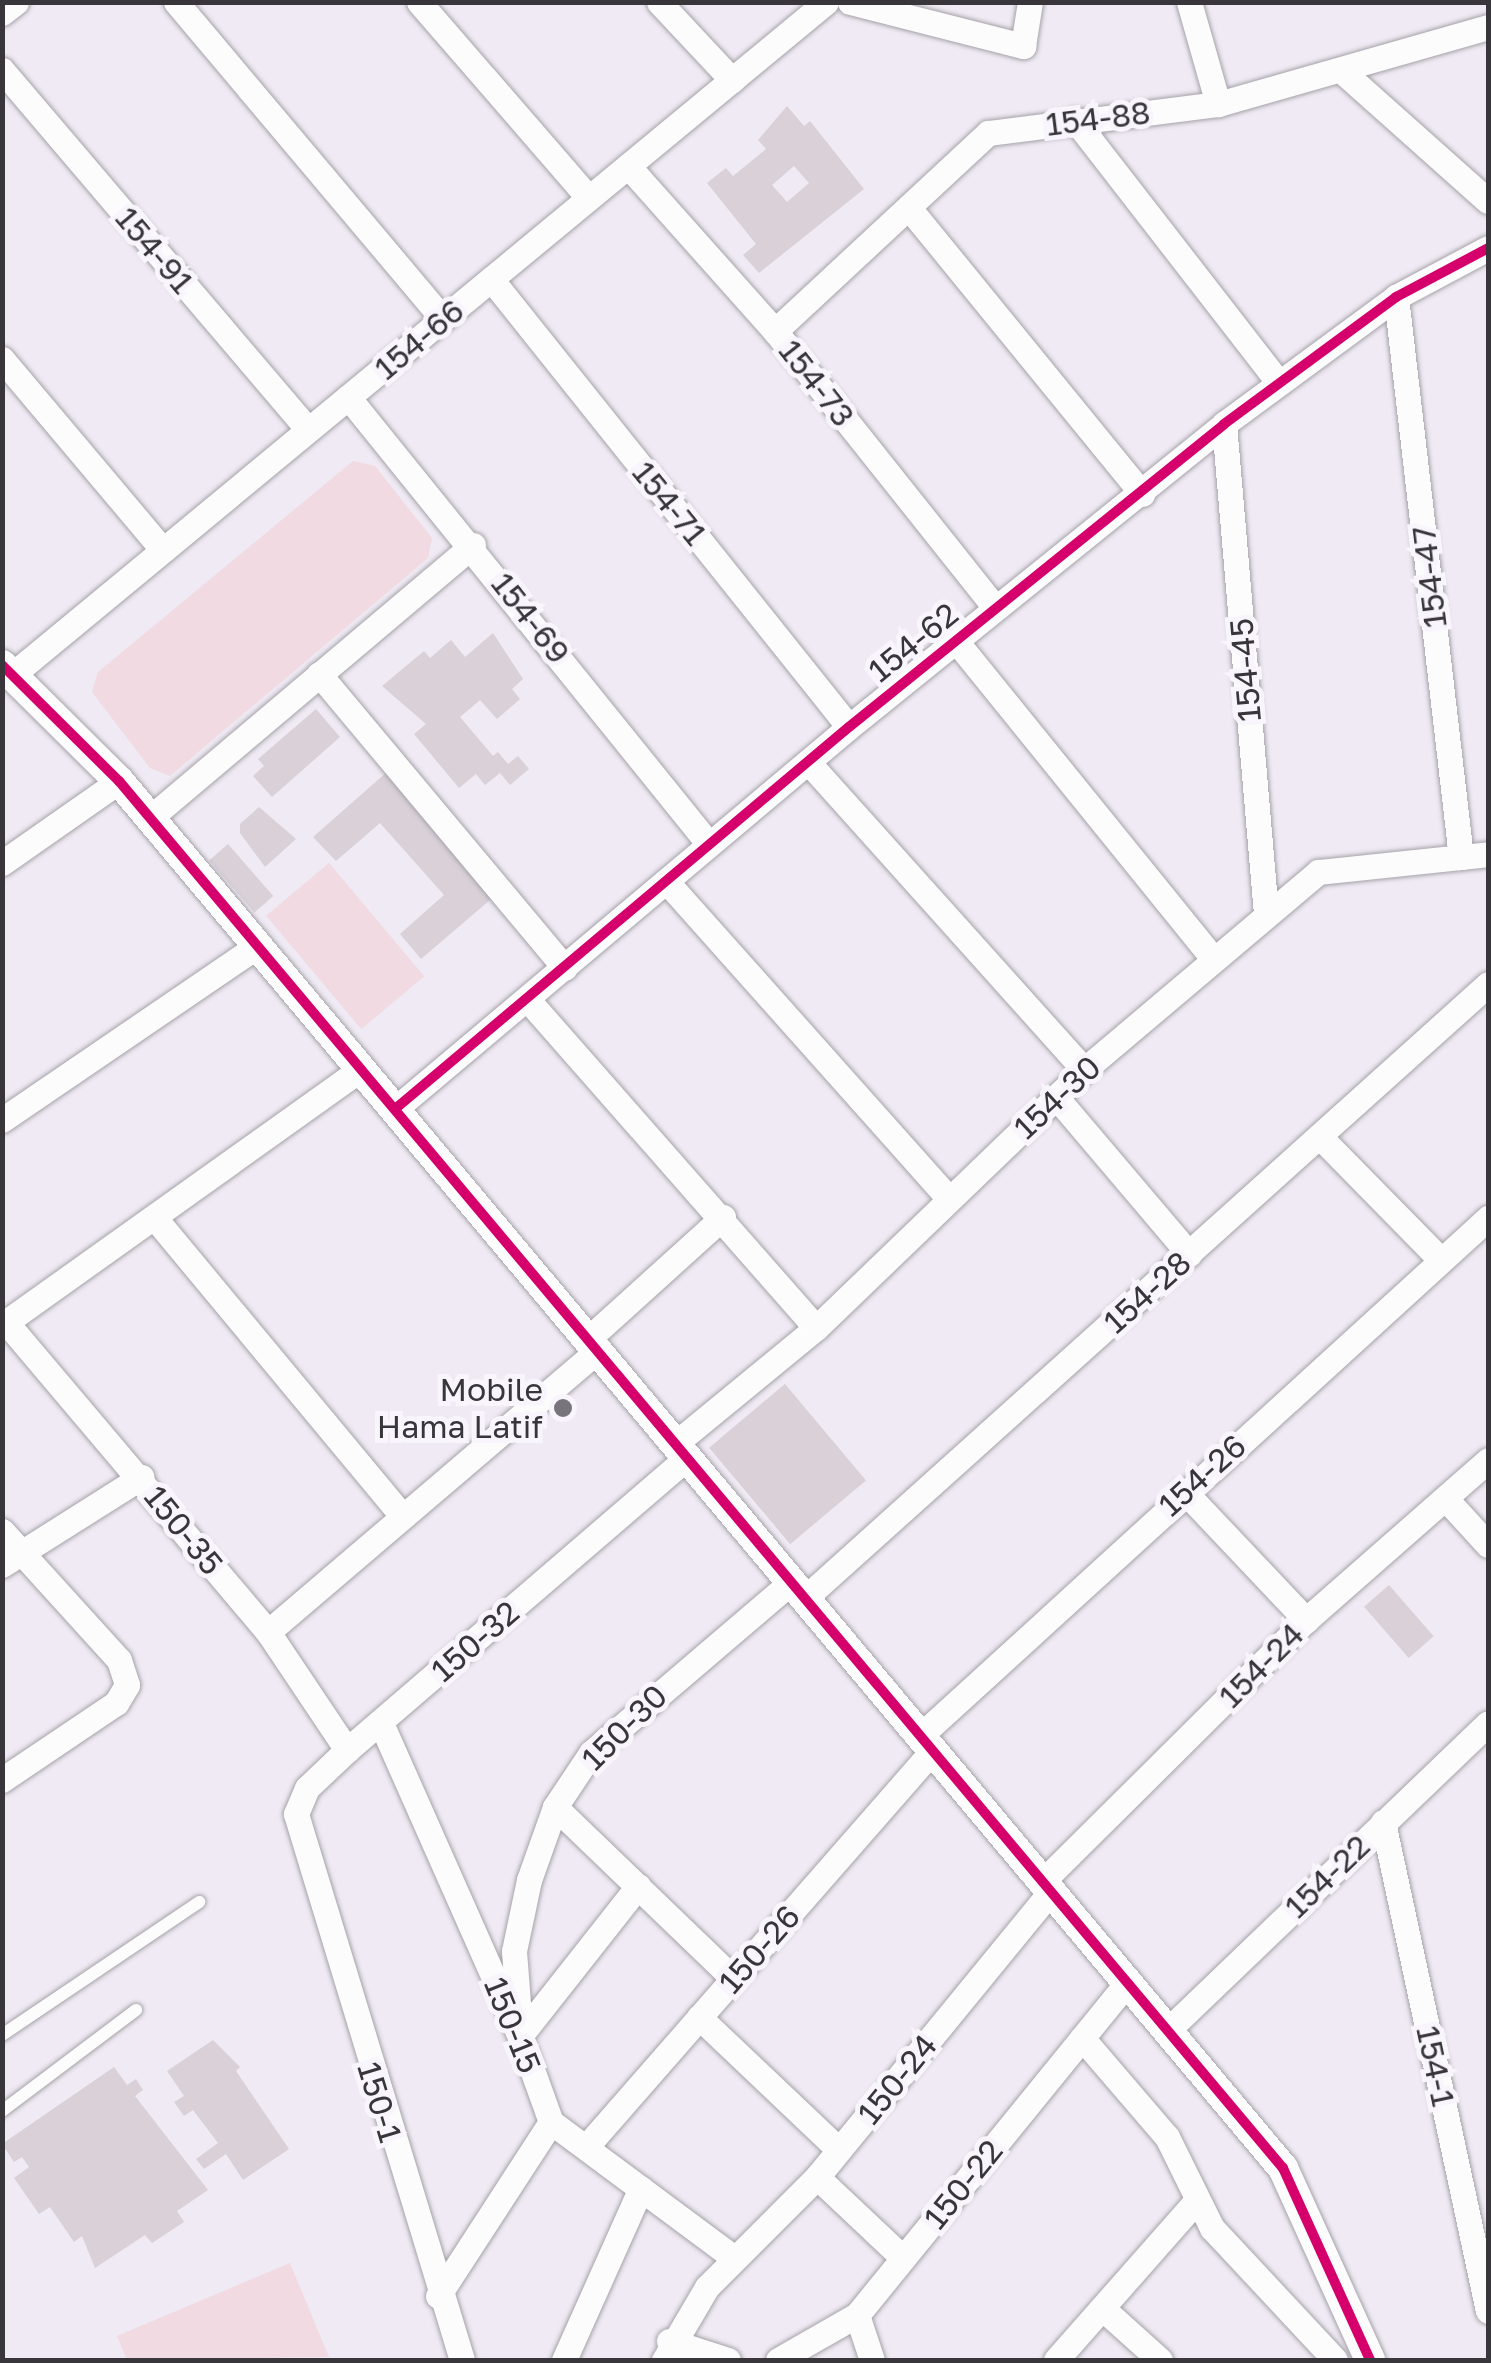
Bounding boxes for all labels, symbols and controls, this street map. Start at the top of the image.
street label: 154-88 [1044,93,1152,143]
street label: 154-91 [108,199,202,301]
street label: 154-66 [367,291,471,387]
street label: 154-73 [771,332,863,434]
street label: 154-71 [625,453,715,553]
street label: 154-47 [1404,524,1454,630]
street label: 154-69 [484,565,578,671]
street label: 154-62 [861,594,965,690]
street label: 154-45 [1221,617,1269,723]
street label: 154-30 [1006,1047,1108,1147]
street label: 154-28 [1096,1243,1198,1341]
place label: Mobile Hama Latif [377,1371,543,1446]
marker: Mobile Hama Latif [552,1397,574,1419]
street label: 154-26 [1151,1426,1253,1524]
street label: 150-35 [137,1478,231,1582]
street label: 150-32 [423,1593,527,1689]
street label: 154-24 [1211,1615,1311,1715]
street label: 150-30 [573,1676,675,1778]
street label: 154-22 [1277,1826,1377,1926]
street label: 150-26 [710,1897,808,2001]
street label: 150-15 [476,1971,550,2079]
street label: 154-1 [1409,2022,1463,2110]
street label: 150-24 [849,2026,945,2132]
street label: 150-1 [350,2057,410,2147]
street label: 150-22 [916,2132,1010,2236]

